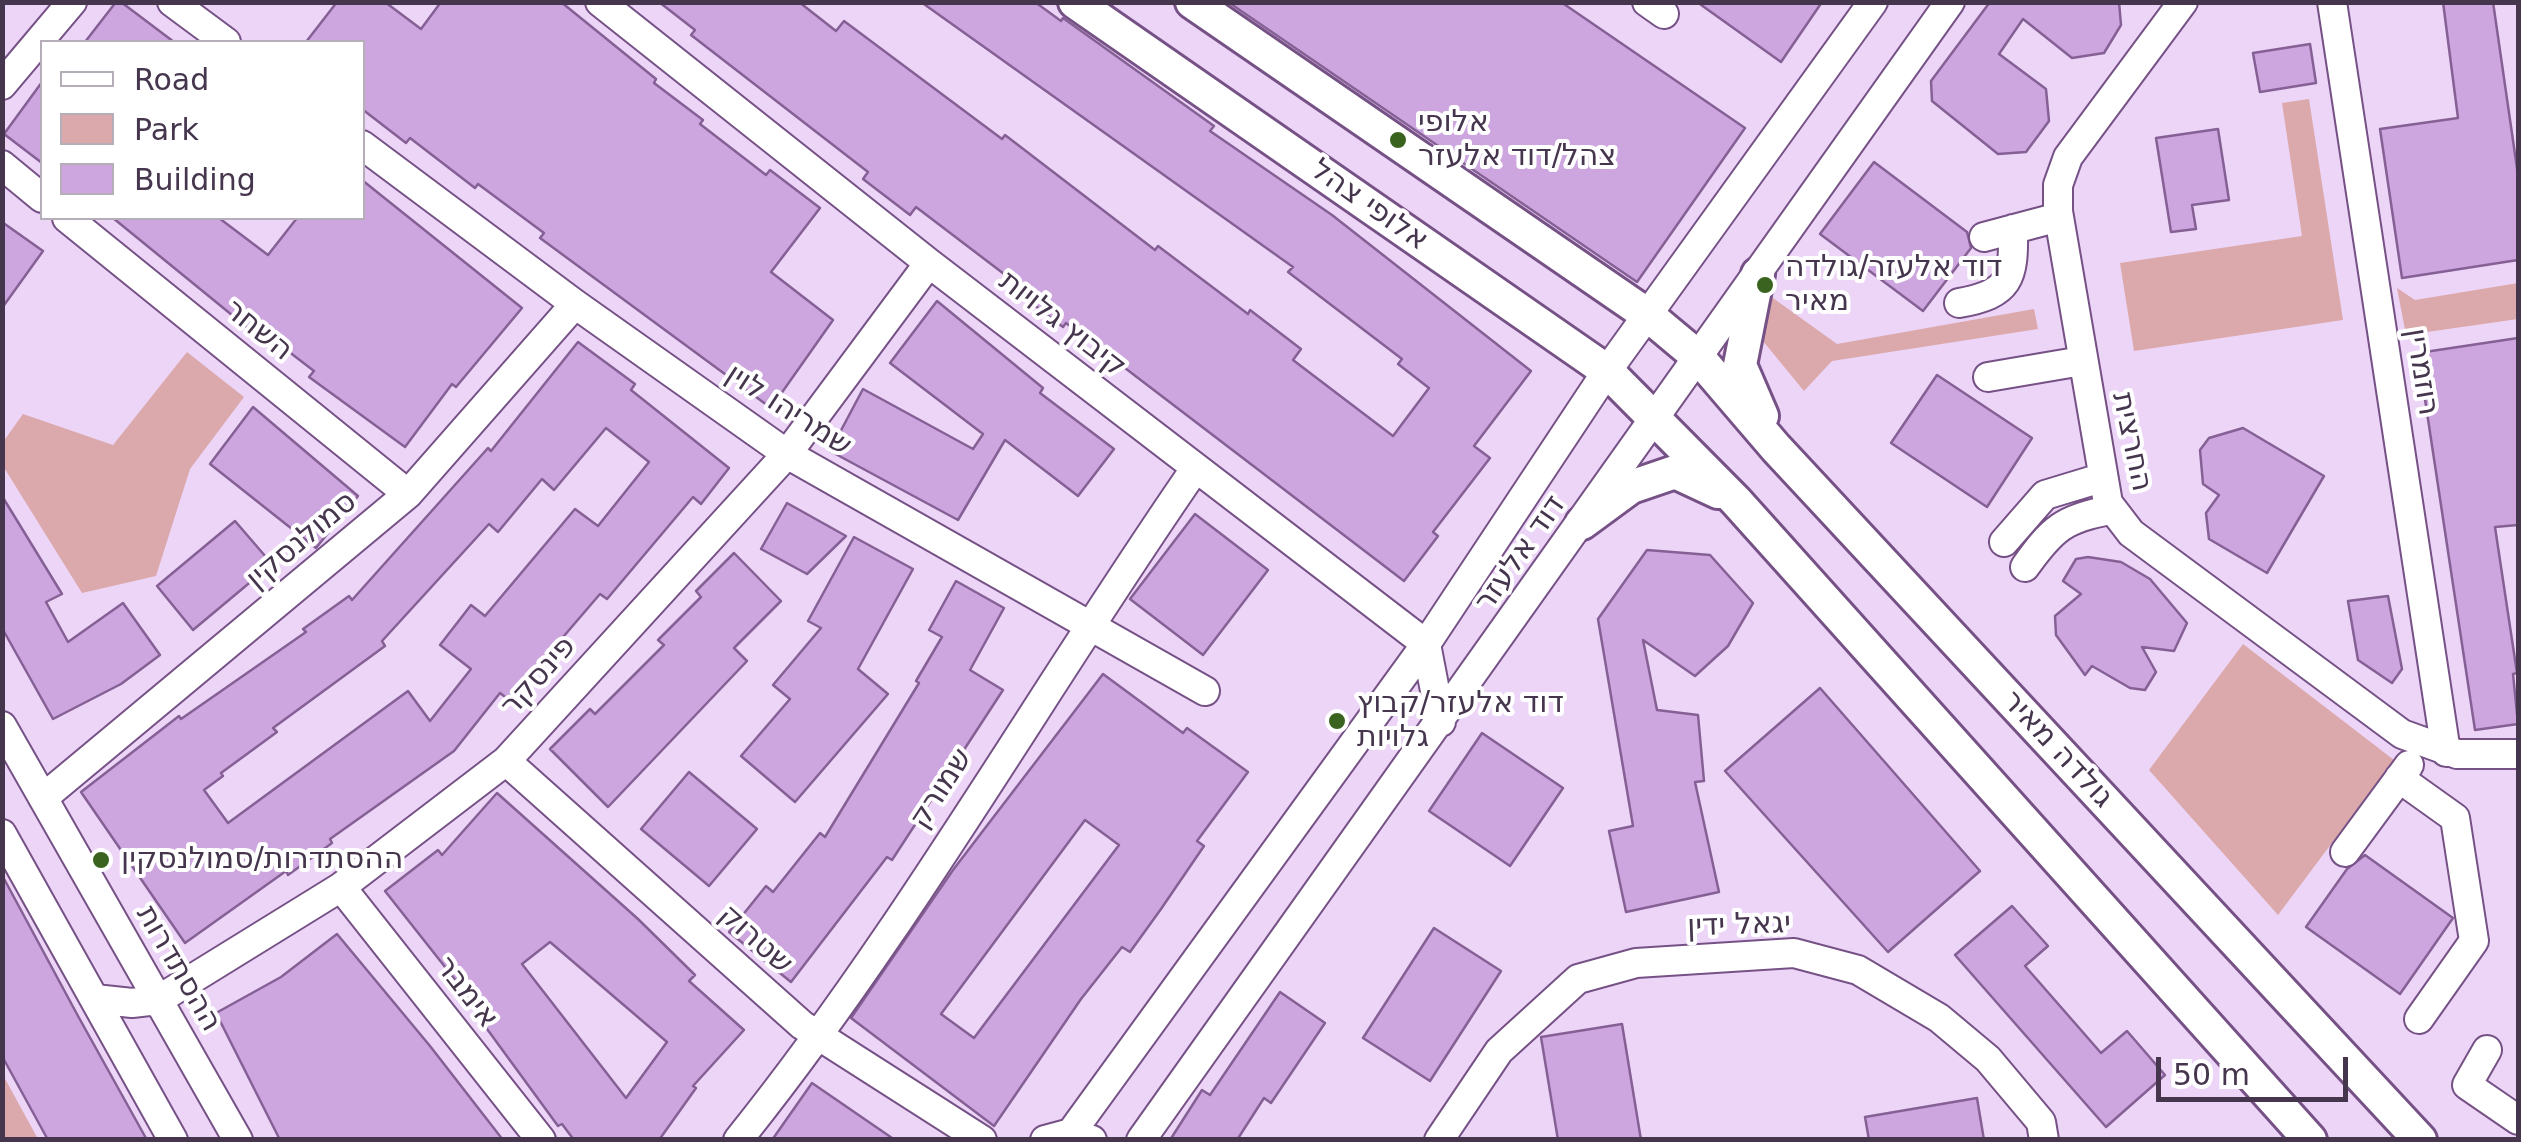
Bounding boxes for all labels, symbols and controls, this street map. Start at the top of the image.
legend [40,40,365,220]
text: Road [134,62,209,97]
place label: אלופי צהל/דוד אלעזר [1418,105,1616,176]
text: Park [134,112,199,147]
marker: אלופי צהל/דוד אלעזר [1387,129,1409,151]
street label: אלופי צהל [1304,153,1434,259]
text: Building [134,162,256,197]
place label: דוד אלעזר/גולדה מאיר [1785,250,2002,320]
street label: קיבוץ גלויות [991,264,1133,386]
marker: דוד אלעזר/גולדה מאיר [1754,274,1776,296]
street label: השחר [217,293,299,369]
street label: רוזמרין [2396,326,2446,418]
street label: שמריהו לוין [718,357,858,465]
street label: החרצית [2103,389,2159,495]
street label: סמולנסקין [240,485,364,597]
street label: דוד אלעזר [1468,489,1574,619]
street label: פינסקר [494,630,584,724]
street label: גולדה מאיר [1994,684,2120,816]
place label: דוד אלעזר/קבוץ גלויות [1357,686,1564,756]
marker: דוד אלעזר/קבוץ גלויות [1326,710,1348,732]
street label: שמורק [903,742,981,836]
place label: ההסתדרות/סמולנסקין [121,842,403,878]
marker: ההסתדרות/סמולנסקין [90,849,112,871]
street label: שטרוק [711,897,799,983]
street label: ההסתדרות [128,900,228,1038]
street label: יגאל ידין [1687,906,1791,946]
street label: אימבר [427,950,505,1036]
scale bar [2161,1037,2354,1099]
text: 50 m [2173,1057,2250,1092]

